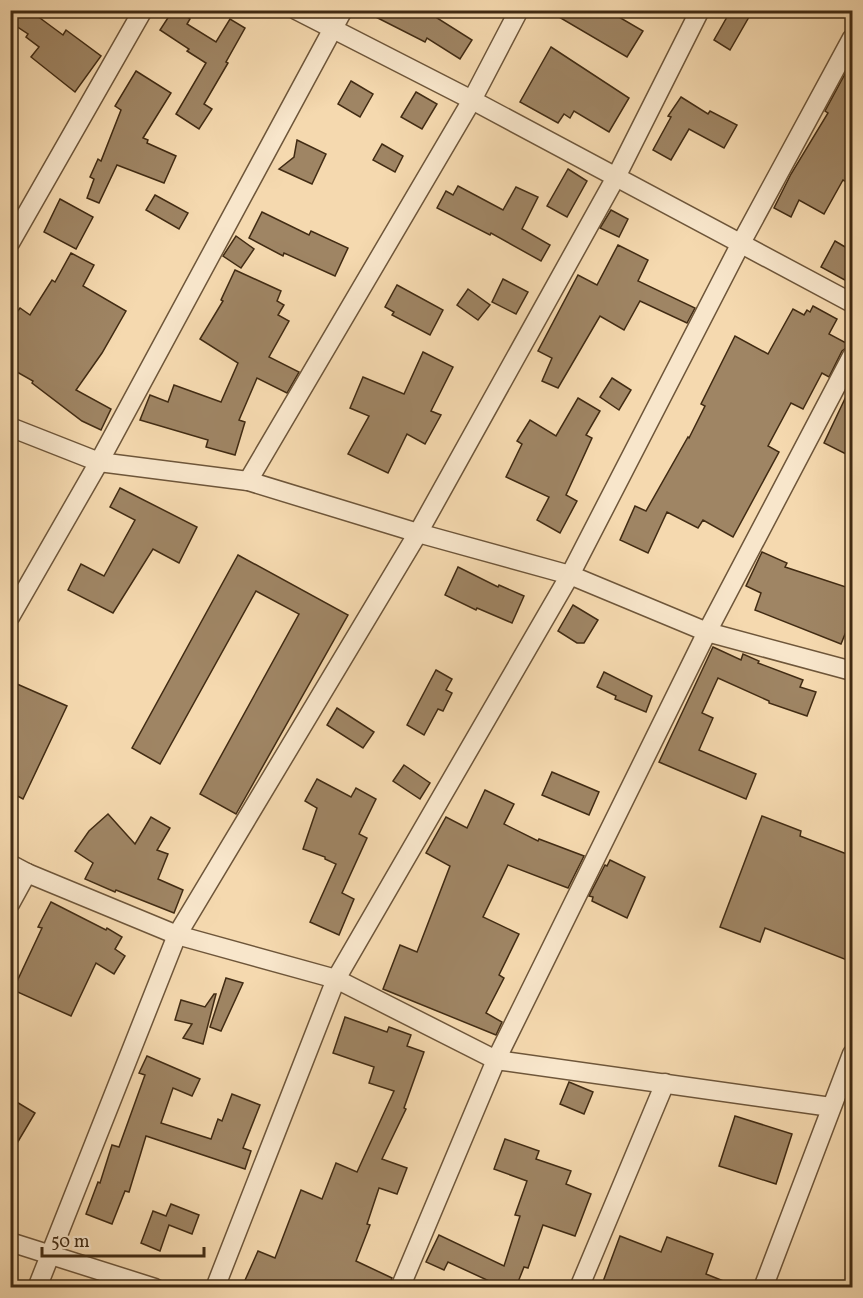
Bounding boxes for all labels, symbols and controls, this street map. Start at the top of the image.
scale bar [42,1220,204,1258]
text: 50 m [51,1230,90,1255]

